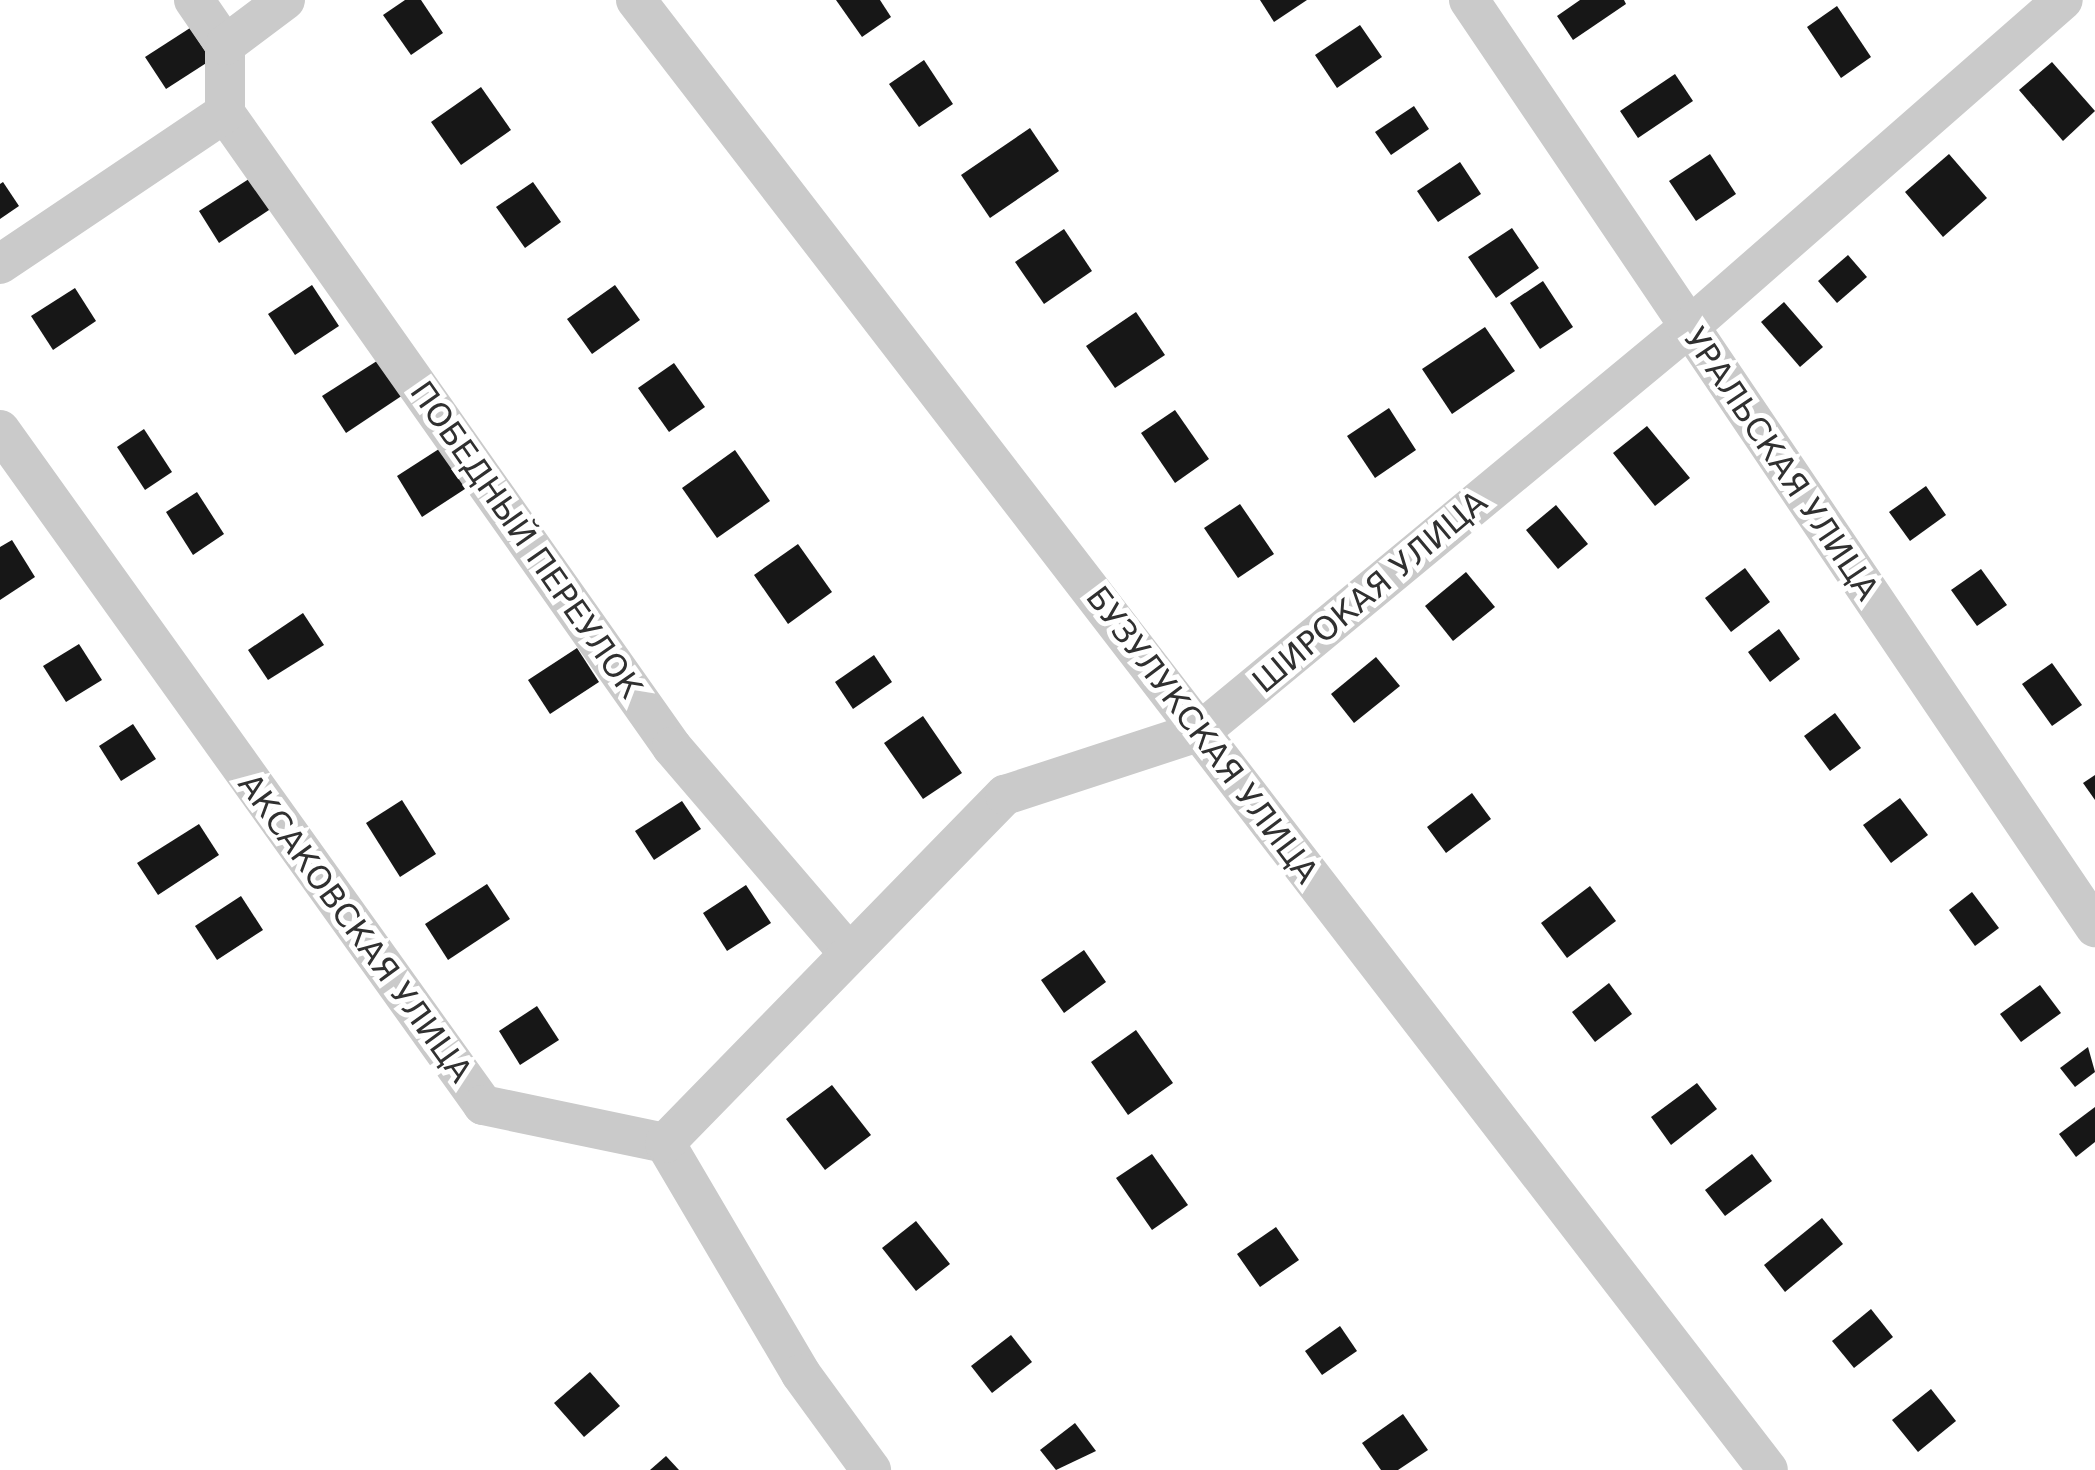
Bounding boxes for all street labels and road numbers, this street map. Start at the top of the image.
street label: УРАЛЬСКАЯ УЛИЦА [1676,320,1886,608]
street label: ПОБЕДНЫЙ ПЕРЕУЛОК [402,374,650,706]
street label: ШИРОКАЯ УЛИЦА [1245,483,1495,701]
street label: БУЗУЛУКСКАЯ УЛИЦА [1078,579,1326,891]
street label: АКСАКОВСКАЯ УЛИЦА [230,766,480,1090]

